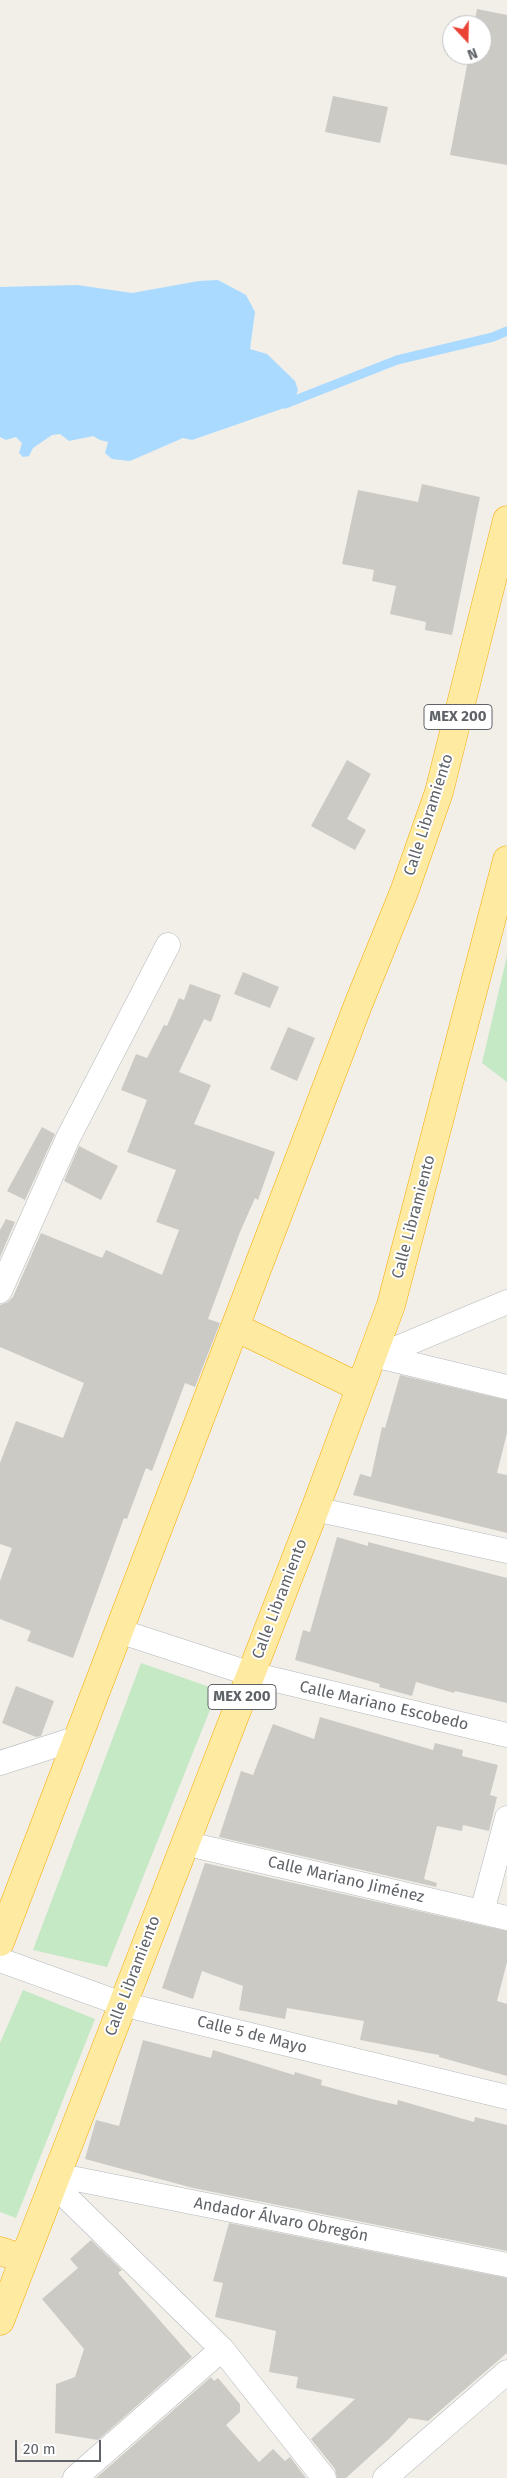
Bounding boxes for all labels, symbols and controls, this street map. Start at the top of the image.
north arrow [442,15,492,65]
text: N [465,44,480,63]
road number: MEX 200 [424,704,492,730]
street label: Calle Libramiento [400,752,458,878]
street label: Calle Libramiento [388,1153,440,1281]
street label: Calle Libramiento [248,1536,312,1662]
street label: Calle Mariano Escobedo [298,1677,470,1735]
road number: MEX 200 [208,1684,276,1710]
street label: Calle Mariano Jiménez [266,1853,426,1907]
street label: Calle Libramiento [101,1913,165,2039]
street label: Calle 5 de Mayo [195,2012,309,2058]
street label: Andador Álvaro Obregón [192,2194,370,2246]
scale bar [18,2430,104,2462]
text: 20 m [23,2440,56,2458]

